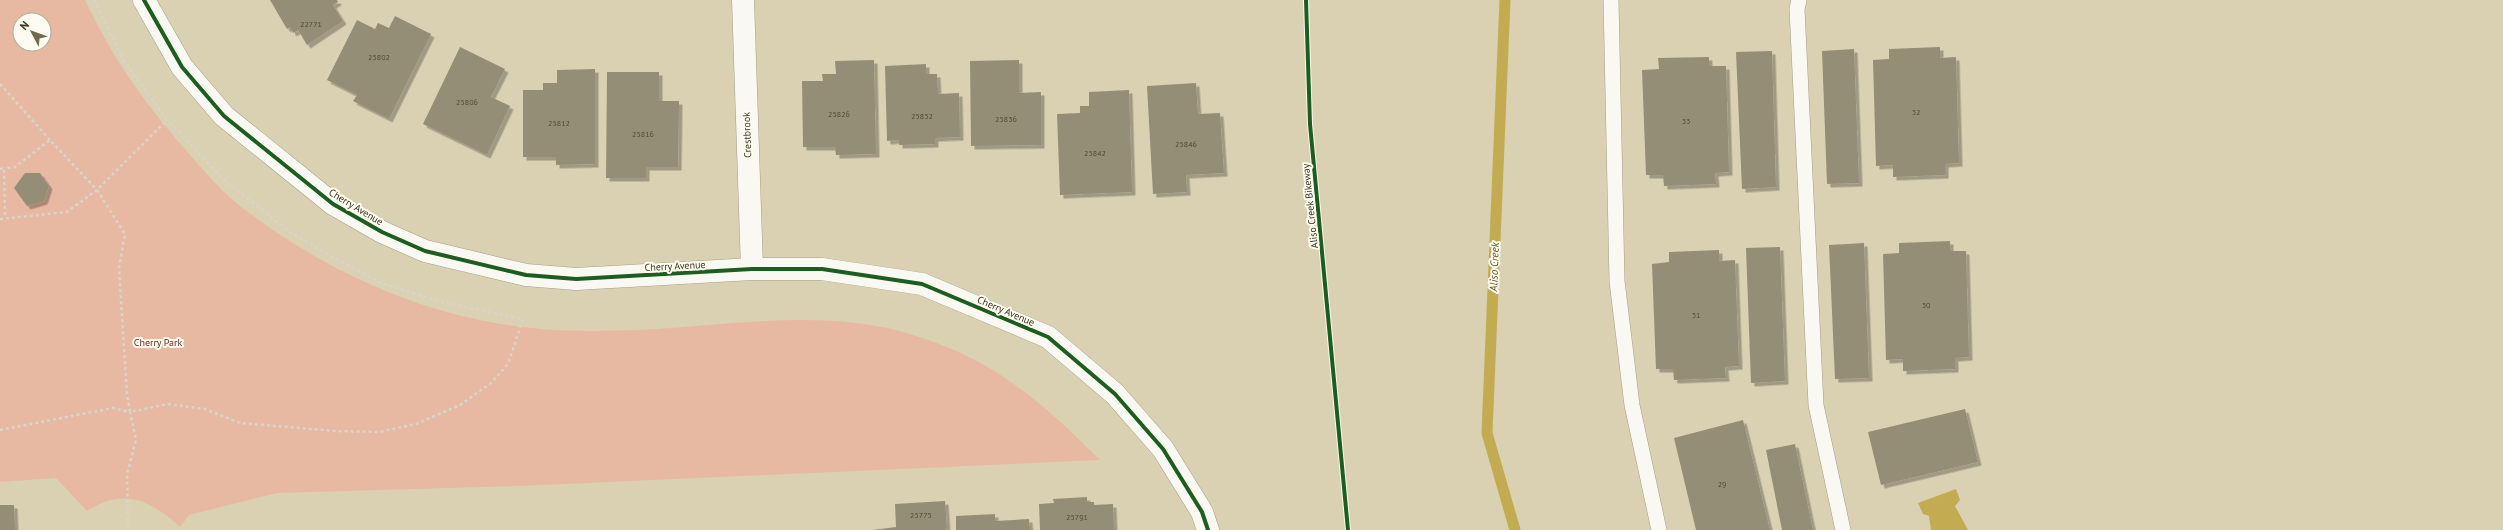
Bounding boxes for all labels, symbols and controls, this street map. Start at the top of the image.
north arrow [12,12,52,52]
text: N [17,18,32,33]
house number: 22771 [300,19,322,29]
house number: 25802 [368,52,390,62]
house number: 25806 [456,97,478,107]
house number: 32 [1912,107,1920,117]
house number: 25826 [828,109,850,119]
house number: 25832 [911,111,933,121]
street label: Crestbrook [740,112,754,158]
house number: 25836 [995,114,1017,124]
house number: 33 [1682,116,1690,126]
house number: 25812 [548,118,570,128]
house number: 25816 [632,129,654,139]
house number: 25846 [1175,139,1197,149]
house number: 25842 [1084,148,1106,158]
street label: Aliso Creek Bikeway [1299,163,1321,249]
street label: Cherry Avenue [327,186,385,228]
water label: Aliso Creek [1486,241,1502,293]
street label: Cherry Avenue [644,258,706,274]
street label: Cherry Avenue [975,293,1037,329]
house number: 30 [1922,300,1931,310]
house number: 31 [1692,310,1700,320]
park label: Cherry Park [134,336,182,349]
house number: 29 [1718,479,1726,489]
house number: 25775 [910,510,932,520]
house number: 25791 [1066,512,1088,522]

